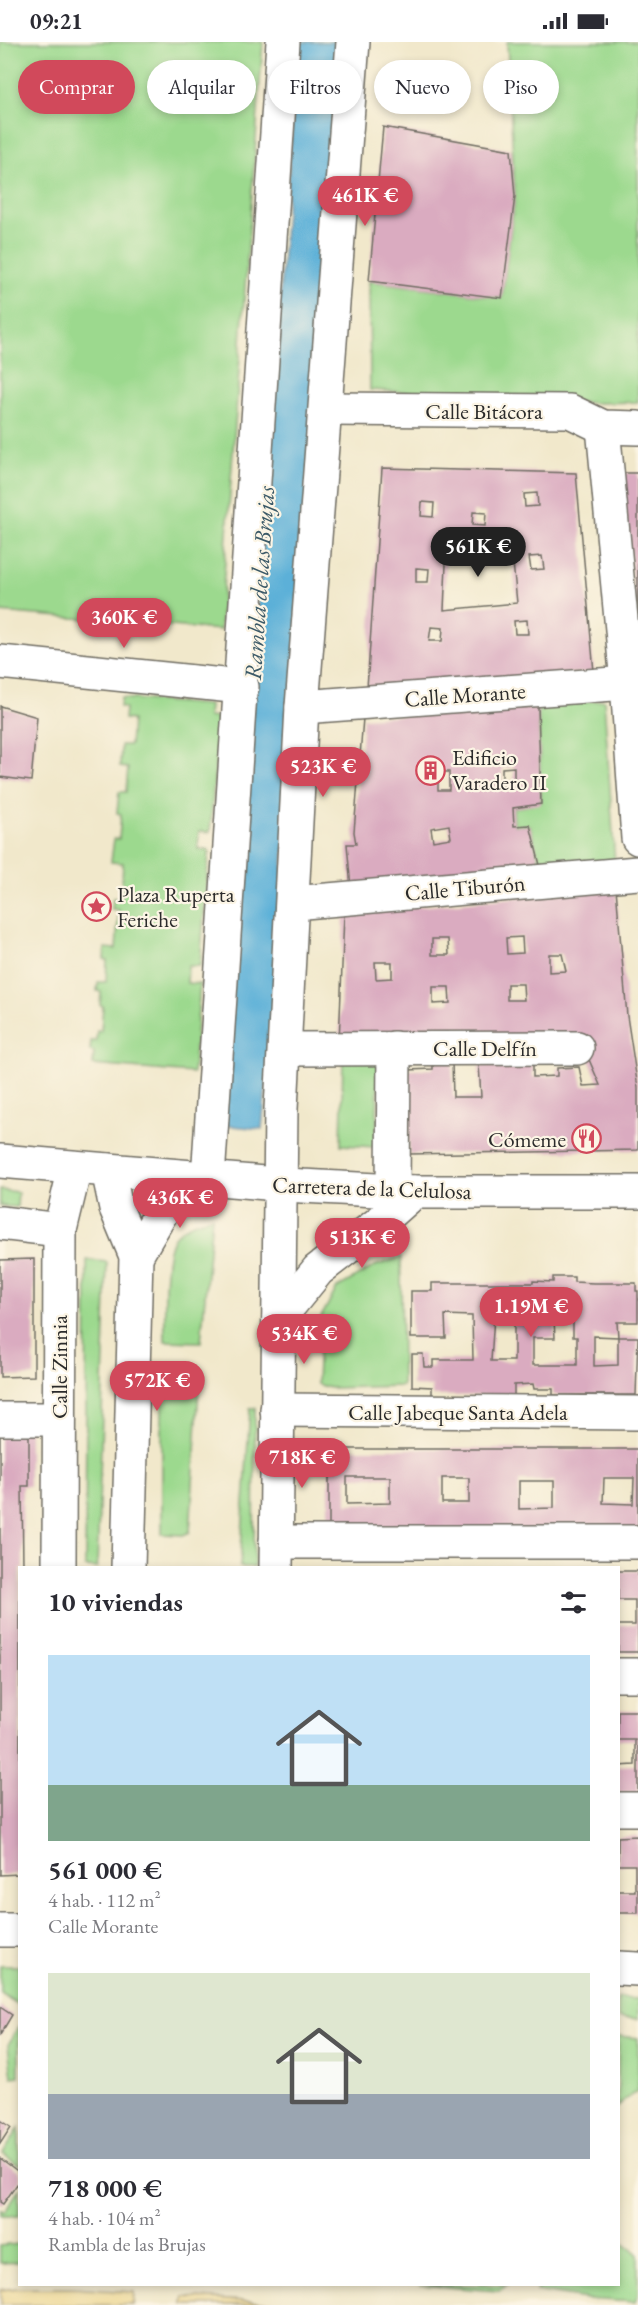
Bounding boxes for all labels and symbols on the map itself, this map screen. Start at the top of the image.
pin: 461K € [316,176,414,227]
street label: Calle Bitácora [425,397,543,426]
water label: Rambla de las Brujas [237,484,281,681]
pin: 561K € [429,527,527,578]
pin: 360K € [75,598,173,649]
street label: Calle Morante [403,676,527,714]
place label: Edificio Varadero II [452,743,547,797]
pin: 523K € [274,747,372,798]
building icon: Edificio Varadero II [415,754,447,786]
street label: Calle Tiburón [404,868,527,908]
place label: Plaza Ruperta Feriche [117,880,235,934]
place icon: Plaza Ruperta Feriche [80,891,112,923]
street label: Calle Delfín [433,1034,537,1063]
restaurant icon: Cómeme [571,1123,603,1155]
place label: Cómeme [488,1125,566,1154]
street label: Carretera de la Celulosa [272,1170,472,1206]
pin: 436K € [131,1178,229,1229]
pin: 513K € [313,1218,411,1269]
pin: 1.19M € [476,1287,586,1338]
pin: 534K € [255,1314,353,1365]
street label: Calle Zinnia [45,1315,74,1419]
pin: 572K € [108,1361,206,1412]
street label: Calle Jabeque Santa Adela [348,1398,568,1427]
pin: 718K € [253,1438,351,1489]

